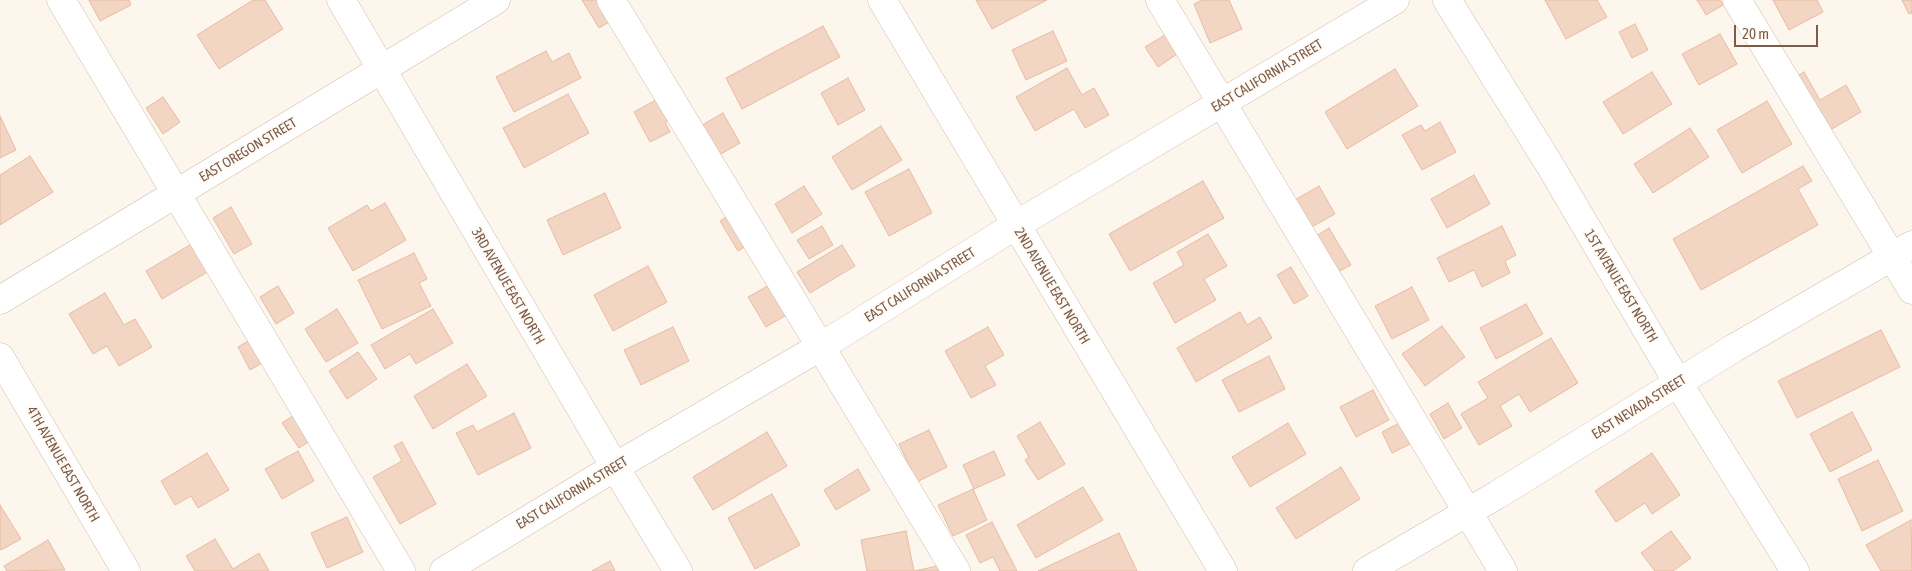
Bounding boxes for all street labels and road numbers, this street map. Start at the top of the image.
street label: EAST CALIFORNIA STREET [1208,36,1326,116]
street label: EAST OREGON STREET [196,114,300,186]
street label: 3RD AVENUE EAST NORTH [468,225,548,347]
street label: 2ND AVENUE EAST NORTH [1011,225,1093,347]
street label: 1ST AVENUE EAST NORTH [1581,226,1661,346]
street label: EAST CALIFORNIA STREET [862,244,978,326]
street label: EAST NEVADA STREET [1589,371,1689,443]
street label: 4TH AVENUE EAST NORTH [23,403,103,525]
street label: EAST CALIFORNIA STREET [513,453,631,533]

